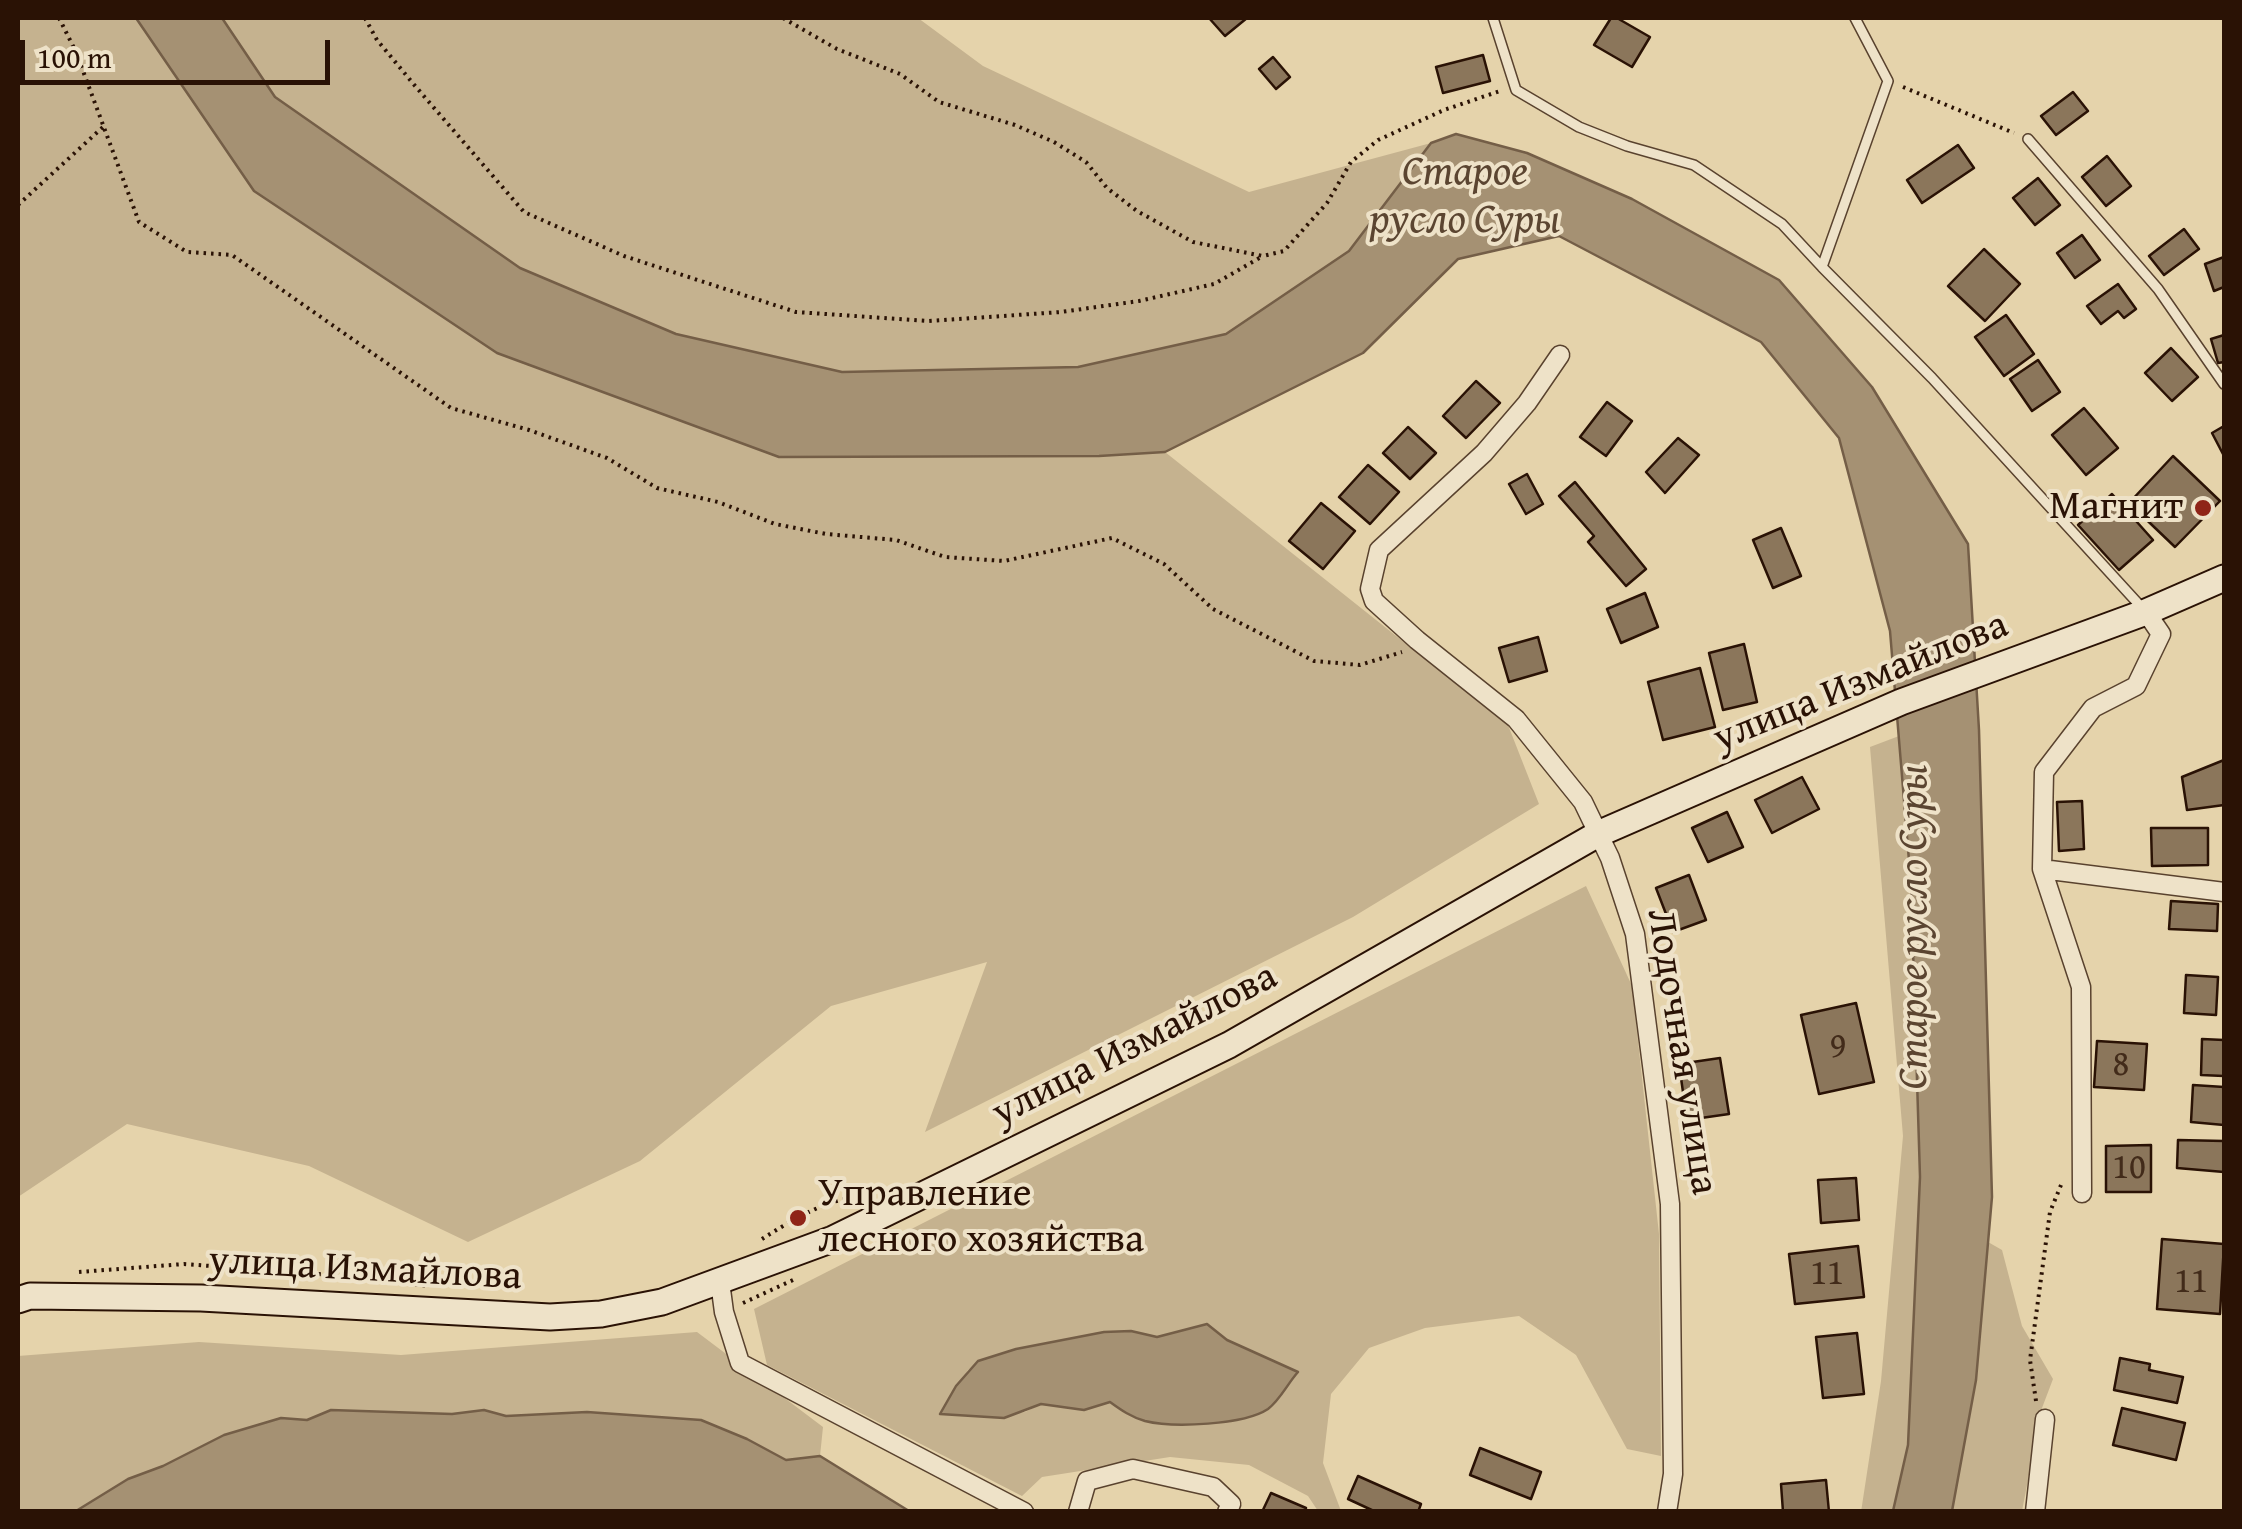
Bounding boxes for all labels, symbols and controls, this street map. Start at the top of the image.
scale bar [25,20,335,82]
text: 100 m [37,35,111,79]
water label: Старое русло Суры [1370,148,1560,246]
place label: Магнит [2049,484,2183,532]
marker: Магнит [2192,497,2214,519]
street label: улица Измайлова [1707,602,2015,764]
water label: Старое русло Суры [1890,764,1940,1090]
street label: Лодочная улица [1635,906,1727,1198]
street label: улица Измайлова [984,953,1286,1139]
house number: 9 [1830,1027,1846,1069]
house number: 8 [2113,1045,2129,1087]
house number: 10 [2112,1148,2146,1190]
place label: Управление лесного хозяйства [818,1171,1144,1265]
marker: Управление лесного хозяйства [787,1207,809,1229]
street label: улица Измайлова [207,1238,523,1302]
house number: 11 [1810,1254,1844,1296]
house number: 11 [2174,1262,2208,1304]

